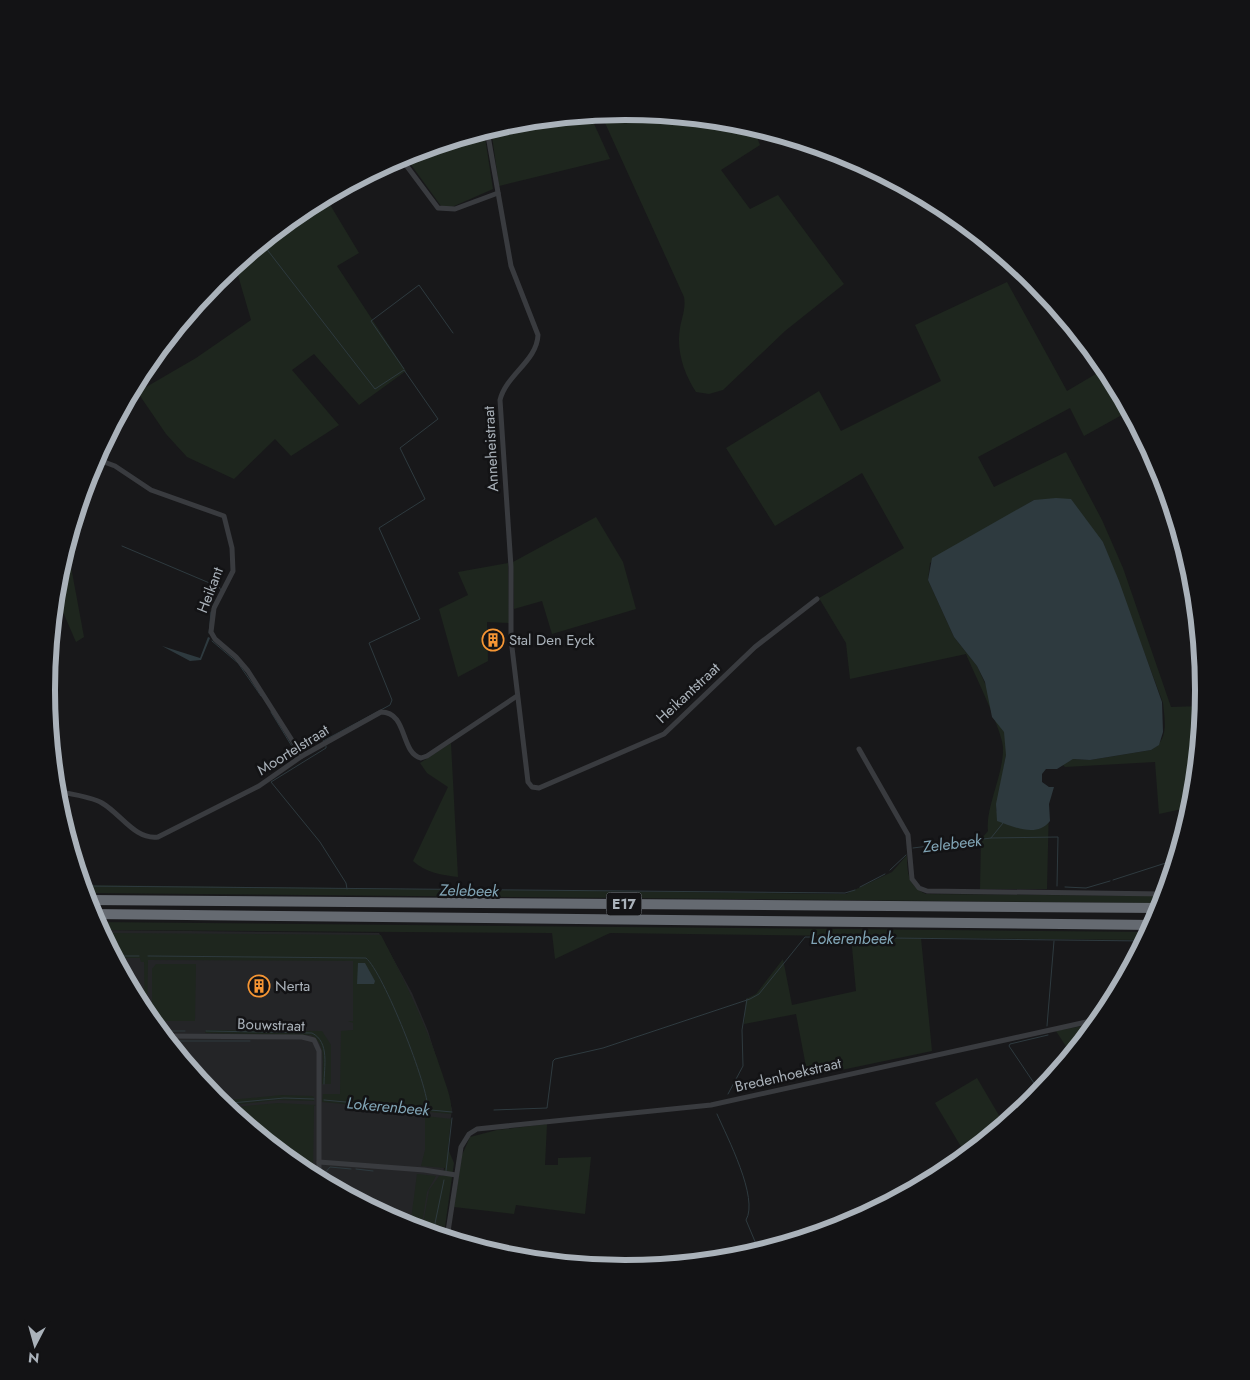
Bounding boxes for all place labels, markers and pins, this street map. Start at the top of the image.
building icon: Stal Den Eyck [481,628,505,652]
place label: Stal Den Eyck [509,629,595,651]
building icon: Nerta [247,974,271,998]
place label: Nerta [275,975,310,997]

